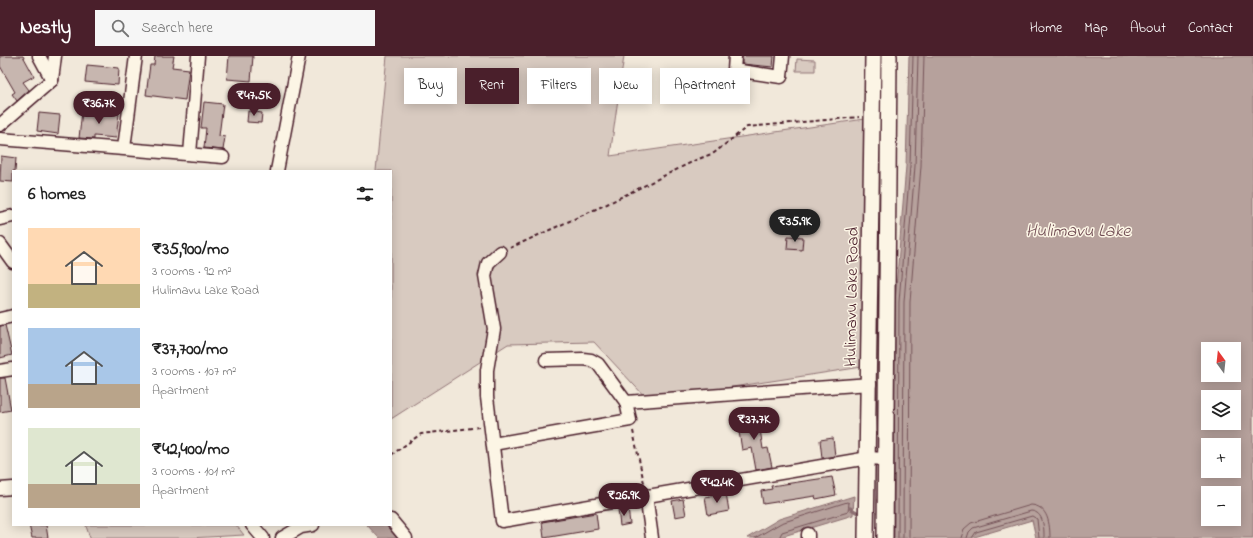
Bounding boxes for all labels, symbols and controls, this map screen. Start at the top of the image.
search box [95,10,375,46]
text: Nestly [20,15,71,42]
icon: search [109,17,131,39]
text: Search here [141,17,213,39]
text: Home [1030,18,1062,39]
text: Map [1084,18,1108,39]
text: About [1130,18,1166,39]
text: Contact [1188,18,1233,39]
chip: Buy [404,68,457,104]
chip: Rent [465,68,519,104]
chip: Filters [527,68,591,104]
chip: New [599,68,652,104]
chip: Apartment [660,68,750,104]
pin: ₹47.5K [221,83,287,117]
text: ₹47.5K [237,86,271,105]
pin: ₹36.7K [66,91,132,125]
text: ₹36.7K [82,94,116,113]
text: 6 homes [28,182,86,207]
icon: filters [354,183,376,205]
pin: ₹35.9K [762,209,828,243]
text: ₹35.9K [778,212,812,231]
water label: Hulimavu Lake [1026,219,1131,245]
street label: Hulimavu Lake Road [838,226,866,367]
text: ₹35,900/mo [152,237,229,262]
icon: home [60,244,108,292]
text: 3 rooms · 92 m² [152,262,232,281]
text: Hulimavu Lake Road [152,281,259,300]
text: ₹37,700/mo [152,337,228,362]
north arrow [1201,342,1241,382]
map controls [1201,342,1241,526]
icon: home [60,344,108,392]
text: 3 rooms · 107 m² [152,362,236,381]
text: Apartment [152,381,209,400]
button: layers [1201,390,1241,430]
pin: ₹37.7K [721,407,787,441]
text: ₹37.7K [738,410,770,429]
text: ₹42,400/mo [152,437,230,462]
button: + [1201,438,1241,478]
icon: home [60,444,108,492]
text: 3 rooms · 101 m² [152,462,235,481]
pin: ₹42.4K [684,470,750,504]
text: ₹42.4K [700,473,734,492]
text: Apartment [152,481,209,500]
pin: ₹26.9K [591,483,657,517]
text: ₹26.9K [608,486,640,505]
button: − [1201,486,1241,526]

